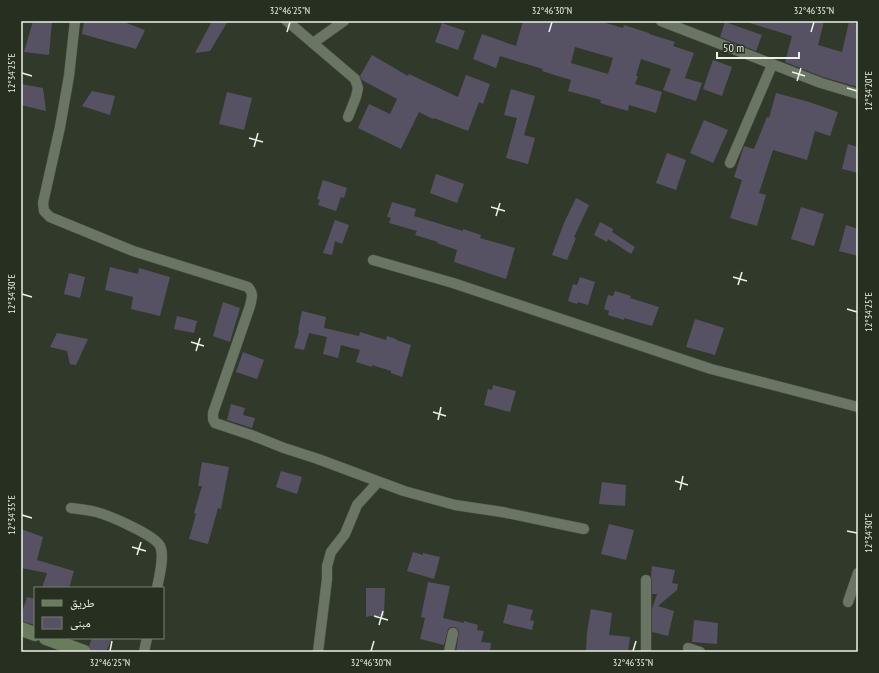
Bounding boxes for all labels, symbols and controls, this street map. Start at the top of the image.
text: 32°46'25"N [270,4,310,17]
text: 32°46'30"N [532,4,572,17]
text: 32°46'35"N [794,4,834,17]
scale bar [717,34,799,60]
text: 50 m [723,40,744,55]
text: 12°34'25"E [5,53,18,93]
text: 12°34'20"E [862,71,875,111]
text: 12°34'30"E [5,274,18,314]
text: 12°34'25"E [862,292,875,332]
text: 12°34'35"E [5,495,18,535]
text: 12°34'30"E [862,513,875,553]
legend [34,587,164,639]
text: طريق [70,595,95,610]
text: مبنى [70,615,91,630]
text: 32°46'25"N [90,656,130,669]
text: 32°46'30"N [351,656,391,669]
text: 32°46'35"N [613,656,653,669]

